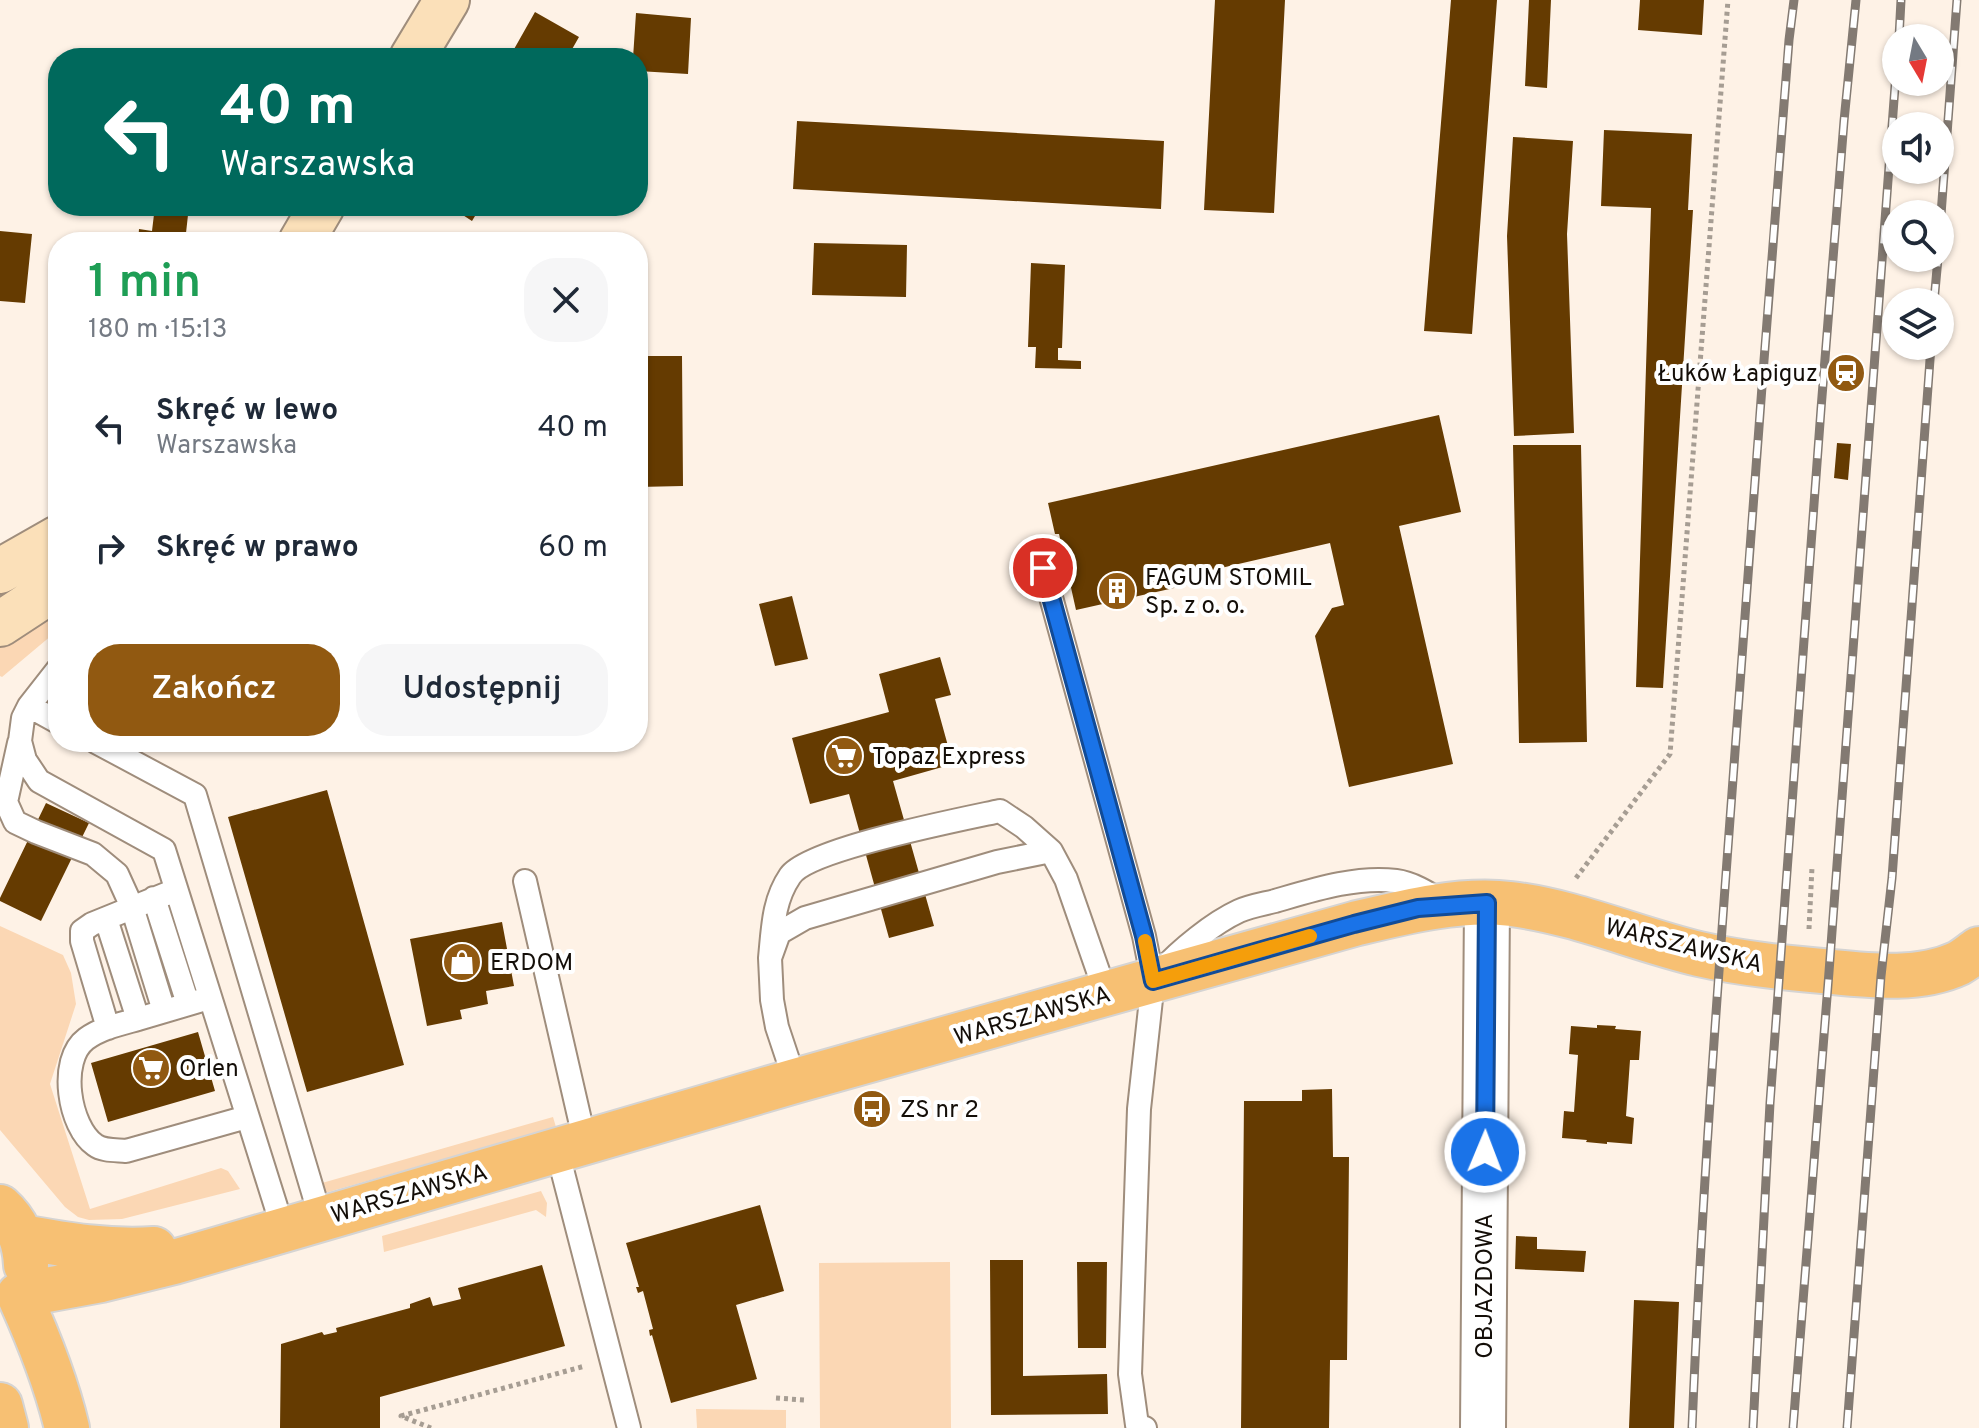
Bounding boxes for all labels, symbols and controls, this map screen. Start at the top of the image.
north arrow [1882,24,1954,96]
map controls [1882,24,1954,360]
text: 40 m [220,74,356,144]
icon: left [88,80,192,184]
button: sound [1882,112,1954,184]
text: Warszawska [220,143,415,189]
button: search [1882,200,1954,272]
text: 1 min [88,254,201,314]
button: close [524,258,608,342]
button: layers [1882,288,1954,360]
text: 180 m · 15:13 [88,314,227,347]
station icon: Łuków Łapiguz [1825,352,1867,394]
place label: Łuków Łapiguz [1658,360,1818,390]
text: Skręć w lewo [156,393,338,430]
icon: left [88,406,132,450]
text: 40 m [538,410,608,447]
text: Warszawska [156,430,297,463]
icon: right [88,526,132,570]
text: Skręć w prawo [156,530,359,567]
text: 60 m [538,530,608,567]
pin [1009,534,1077,602]
icon: arrive [1021,546,1065,590]
place label: FAGUM STOMIL Sp. z o. o. [1145,564,1312,622]
building icon: FAGUM STOMIL Sp. z o. o. [1096,570,1138,612]
button: Zakończ [88,644,340,736]
button: Udostępnij [356,644,608,736]
supermarket icon: Topaz Express [823,735,865,777]
place label: Topaz Express [872,743,1026,773]
street label: WARSZAWSKA [1602,913,1765,981]
shop icon: ERDOM [441,941,483,983]
place label: ERDOM [490,949,573,979]
street label: WARSZAWSKA [951,980,1114,1054]
supermarket icon: Orlen [130,1047,172,1089]
place label: Orlen [179,1055,239,1085]
bus stop icon: ZS nr 2 [851,1088,893,1130]
place label: ZS nr 2 [900,1096,979,1126]
position arrow [1443,1110,1527,1194]
street label: WARSZAWSKA [328,1158,491,1232]
street label: OBJAZDOWA [1471,1213,1501,1359]

